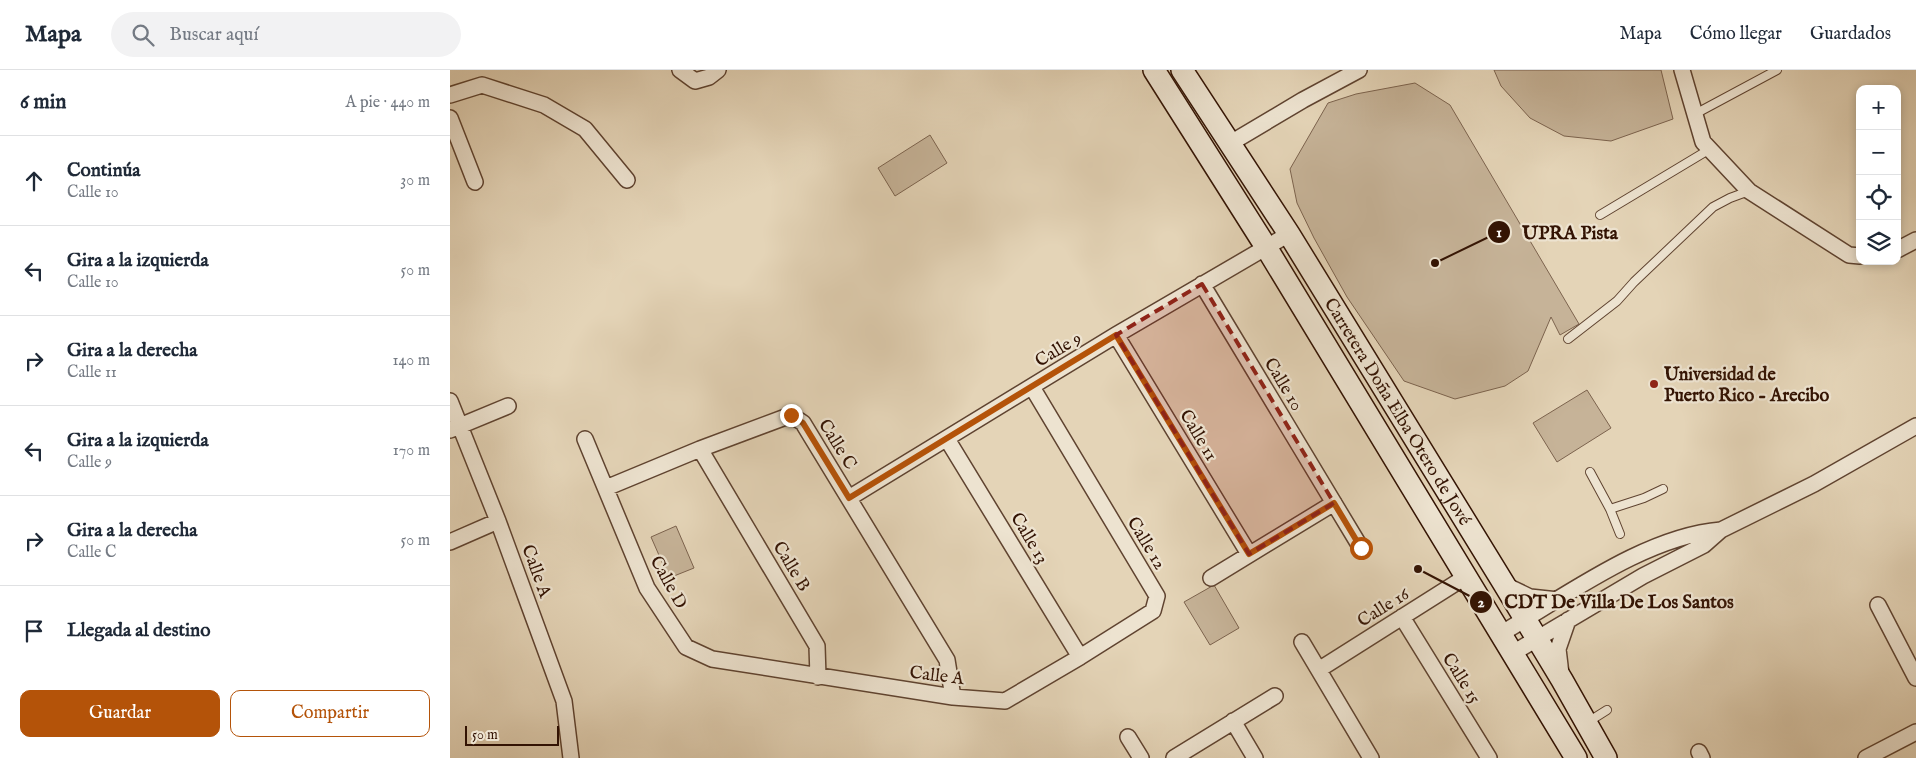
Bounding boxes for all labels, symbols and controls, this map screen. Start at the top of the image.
search box [111,12,461,57]
text: Mapa [25,19,81,50]
icon: search [129,21,157,49]
text: Buscar aquí [169,23,258,47]
text: Mapa [1619,23,1662,46]
text: Cómo llegar [1690,23,1782,46]
text: Guardados [1810,23,1891,46]
map controls [1856,85,1901,265]
button: + [1856,85,1901,130]
text: 6 min [20,89,66,116]
text: A pie · 440 m [346,93,430,113]
button: − [1856,130,1901,175]
text: Continúa [67,159,141,183]
icon: ahead [20,167,48,195]
text: 30 m [400,171,430,191]
button: locate [1856,175,1901,220]
text: Calle 10 [67,183,119,203]
callout: UPRA Pista [1487,215,1628,249]
button: layers [1856,220,1901,265]
text: UPRA Pista [1521,222,1619,246]
text: 1 [1496,223,1502,242]
text: Gira a la izquierda [67,249,209,273]
icon: left [20,257,48,285]
text: 50 m [401,261,430,281]
text: Calle 10 [67,273,119,293]
street label: Carretera Doña Elba Otero de Jové [1318,294,1475,530]
street label: Calle 9 [1031,327,1086,373]
text: Gira a la derecha [67,339,197,363]
icon: right [20,347,48,375]
text: 140 m [392,351,430,371]
street label: Calle 10 [1258,354,1308,416]
text: Calle 11 [67,363,117,383]
place label: Universidad de Puerto Rico - Arecibo [1663,364,1829,408]
marker: Universidad de Puerto Rico - Arecibo [1648,378,1660,390]
route end [780,404,803,427]
street label: Calle 11 [1173,406,1222,466]
street label: Calle C [812,415,861,475]
text: Gira a la izquierda [67,429,209,453]
icon: left [20,437,48,465]
text: 170 m [393,441,430,461]
text: Calle 9 [67,453,112,473]
street label: Calle 13 [1004,509,1053,569]
street label: Calle 12 [1121,513,1170,574]
text: Gira a la derecha [67,519,197,543]
icon: right [20,527,48,555]
text: 50 m [401,531,430,551]
street label: Calle B [767,537,815,596]
route start [1350,537,1373,560]
street label: Calle A [515,542,556,602]
text: Calle C [67,543,116,563]
street label: Calle D [644,552,692,613]
street label: Calle 16 [1354,583,1414,633]
callout: CDT De Villa De Los Santos [1469,585,1743,619]
text: CDT De Villa De Los Santos [1504,591,1734,615]
text: 2 [1477,593,1485,612]
icon: arrive [20,617,48,645]
text: Llegada al destino [67,619,210,643]
street label: Calle 15 [1436,649,1486,709]
street label: Calle A [908,662,966,691]
button: Guardar [20,690,220,737]
button: Compartir [230,690,430,737]
scale bar [465,723,559,746]
text: 50 m [472,726,498,744]

